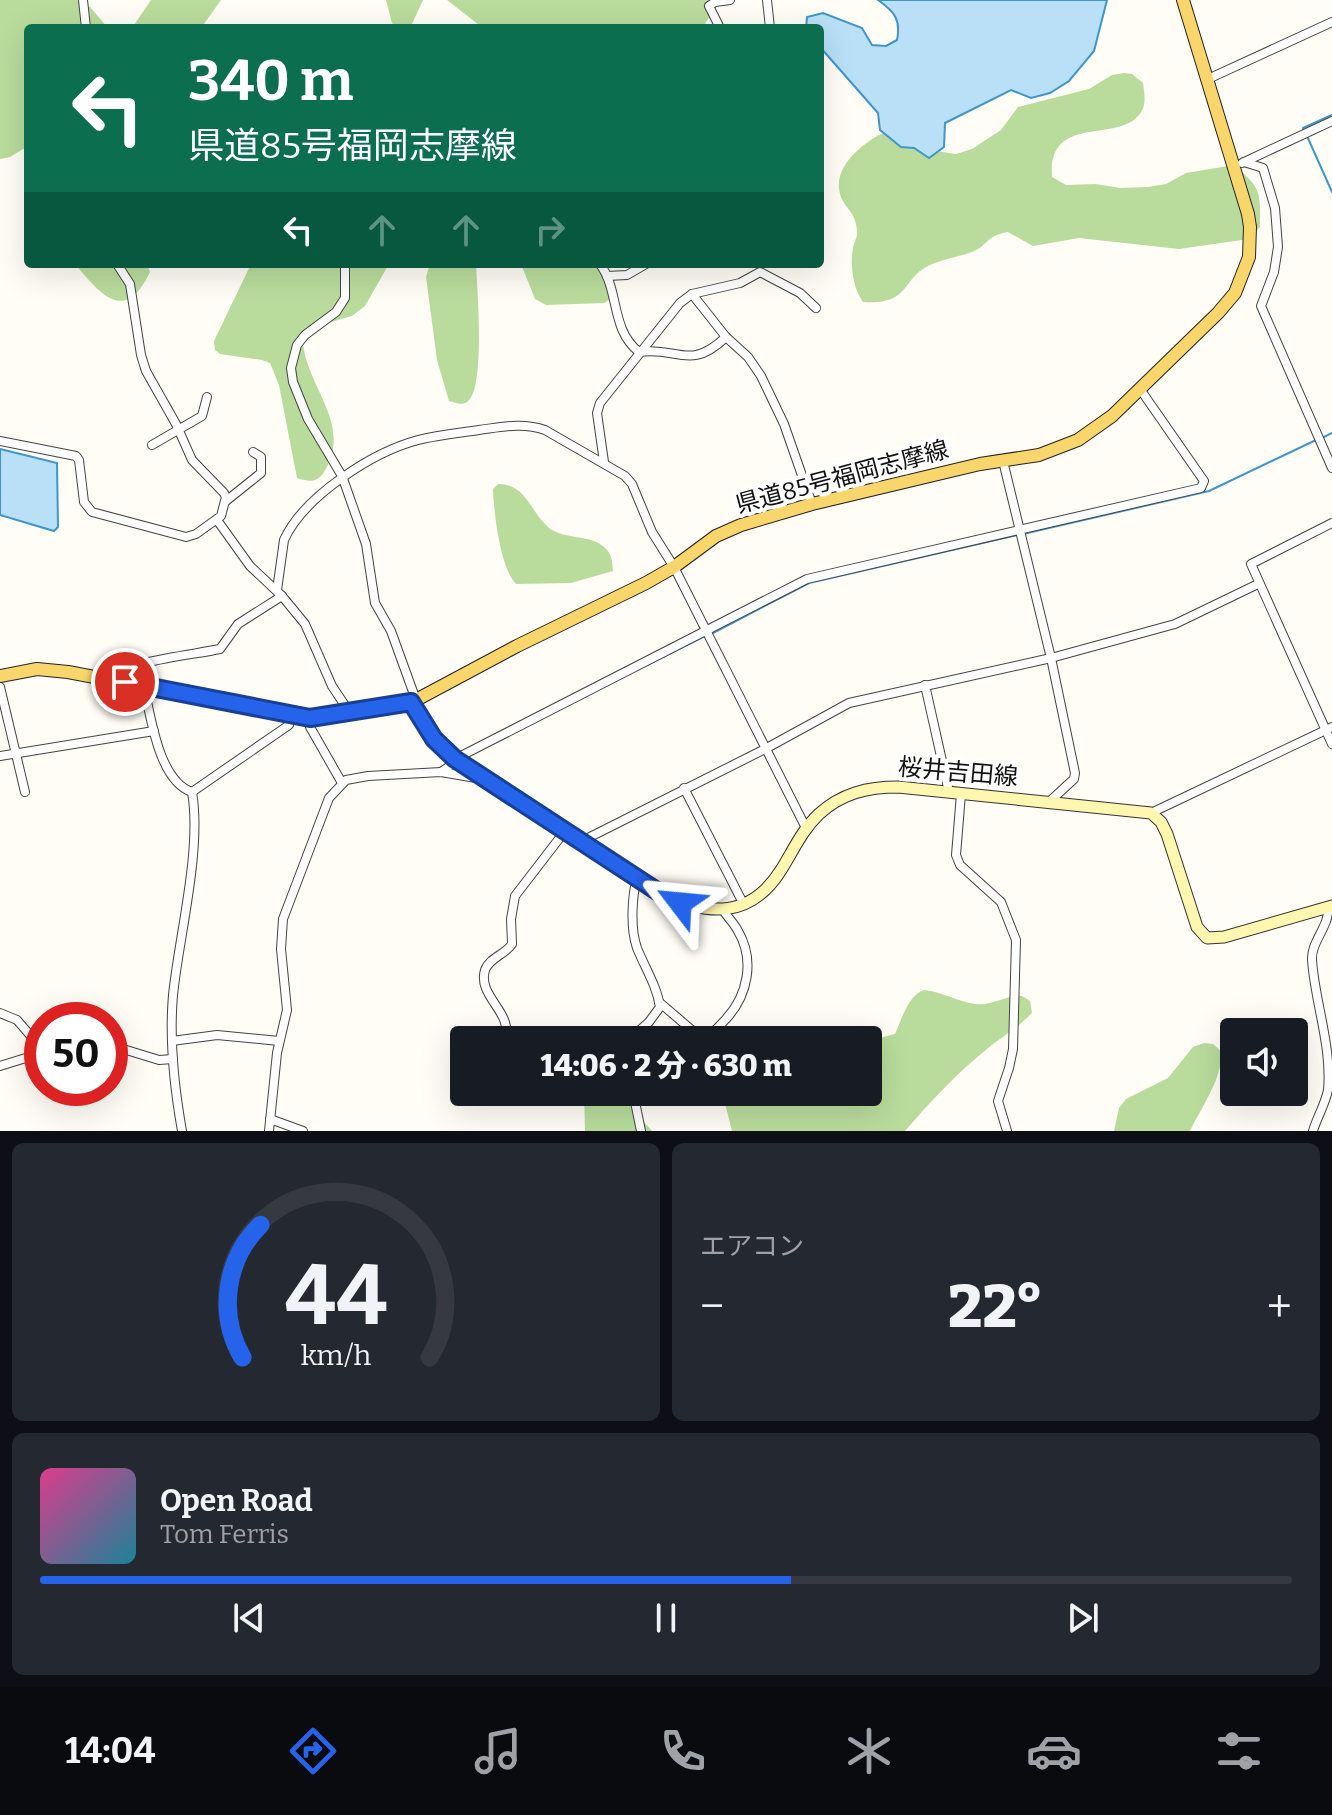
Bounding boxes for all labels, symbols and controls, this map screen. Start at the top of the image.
text: 340 m [188,48,353,115]
icon: left [56,56,160,160]
text: 県道85号福岡志摩線 [188,124,517,168]
icon: left [276,208,320,252]
icon: ahead [360,208,404,252]
icon: ahead [444,208,488,252]
icon: right [528,208,572,252]
street label: 県道85号福岡志摩線 [732,435,952,519]
pin [91,648,159,716]
icon: arrive [103,660,147,704]
street label: 桜井吉田線 [897,753,1019,791]
position arrow [638,861,722,945]
speed limit sign: 50 [24,1002,128,1106]
map controls [1220,1018,1308,1106]
button: sound [1220,1018,1308,1106]
text: 14:06 · 2 分 · 630 m [541,1048,791,1084]
text: エアコン [700,1231,804,1262]
text: 44 [285,1246,387,1346]
text: 22° [948,1271,1043,1343]
text: − [700,1280,724,1333]
text: + [1267,1280,1292,1333]
text: km/h [301,1338,372,1373]
text: Open Road [160,1483,313,1519]
text: Tom Ferris [160,1519,289,1550]
icon: previous [227,1596,271,1640]
icon: pause [644,1596,688,1640]
icon: next [1061,1596,1105,1640]
icon: directions [285,1723,341,1779]
icon: music [470,1723,526,1779]
icon: phone [655,1723,711,1779]
icon: climate [841,1723,897,1779]
icon: car [1026,1723,1082,1779]
icon: filters [1211,1723,1267,1779]
text: 14:04 [65,1729,155,1773]

